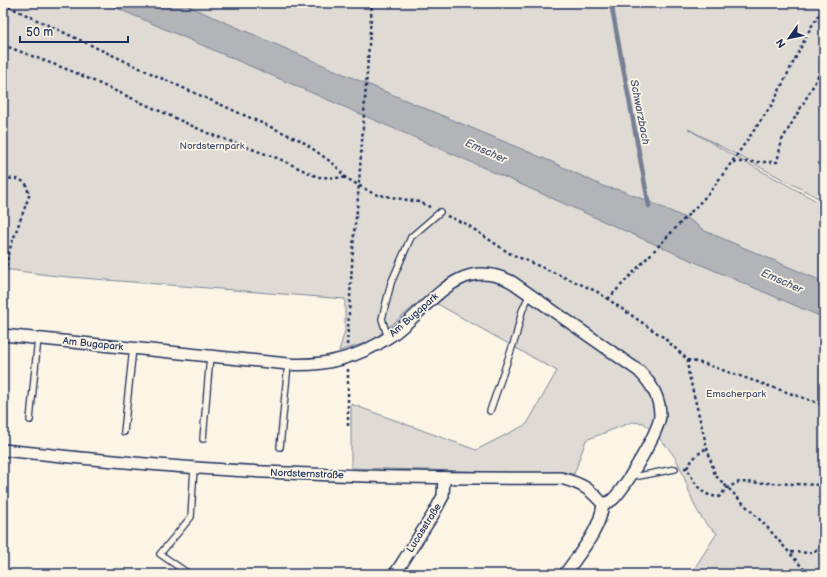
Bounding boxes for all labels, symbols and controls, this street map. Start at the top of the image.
scale bar [20,18,128,44]
north arrow [769,18,809,58]
text: 50 m [26,25,53,40]
text: N [773,36,789,50]
water label: Schwarzbach [627,78,653,146]
water label: Emscher [463,136,510,166]
park label: Nordsternpark [179,140,245,152]
water label: Emscher [759,266,806,296]
street label: Am Bugapark [387,290,441,340]
street label: Am Bugapark [62,335,124,353]
park label: Emscherpark [706,388,766,400]
street label: Nordsternstraße [270,467,344,481]
street label: Lucasstraße [404,501,444,555]

